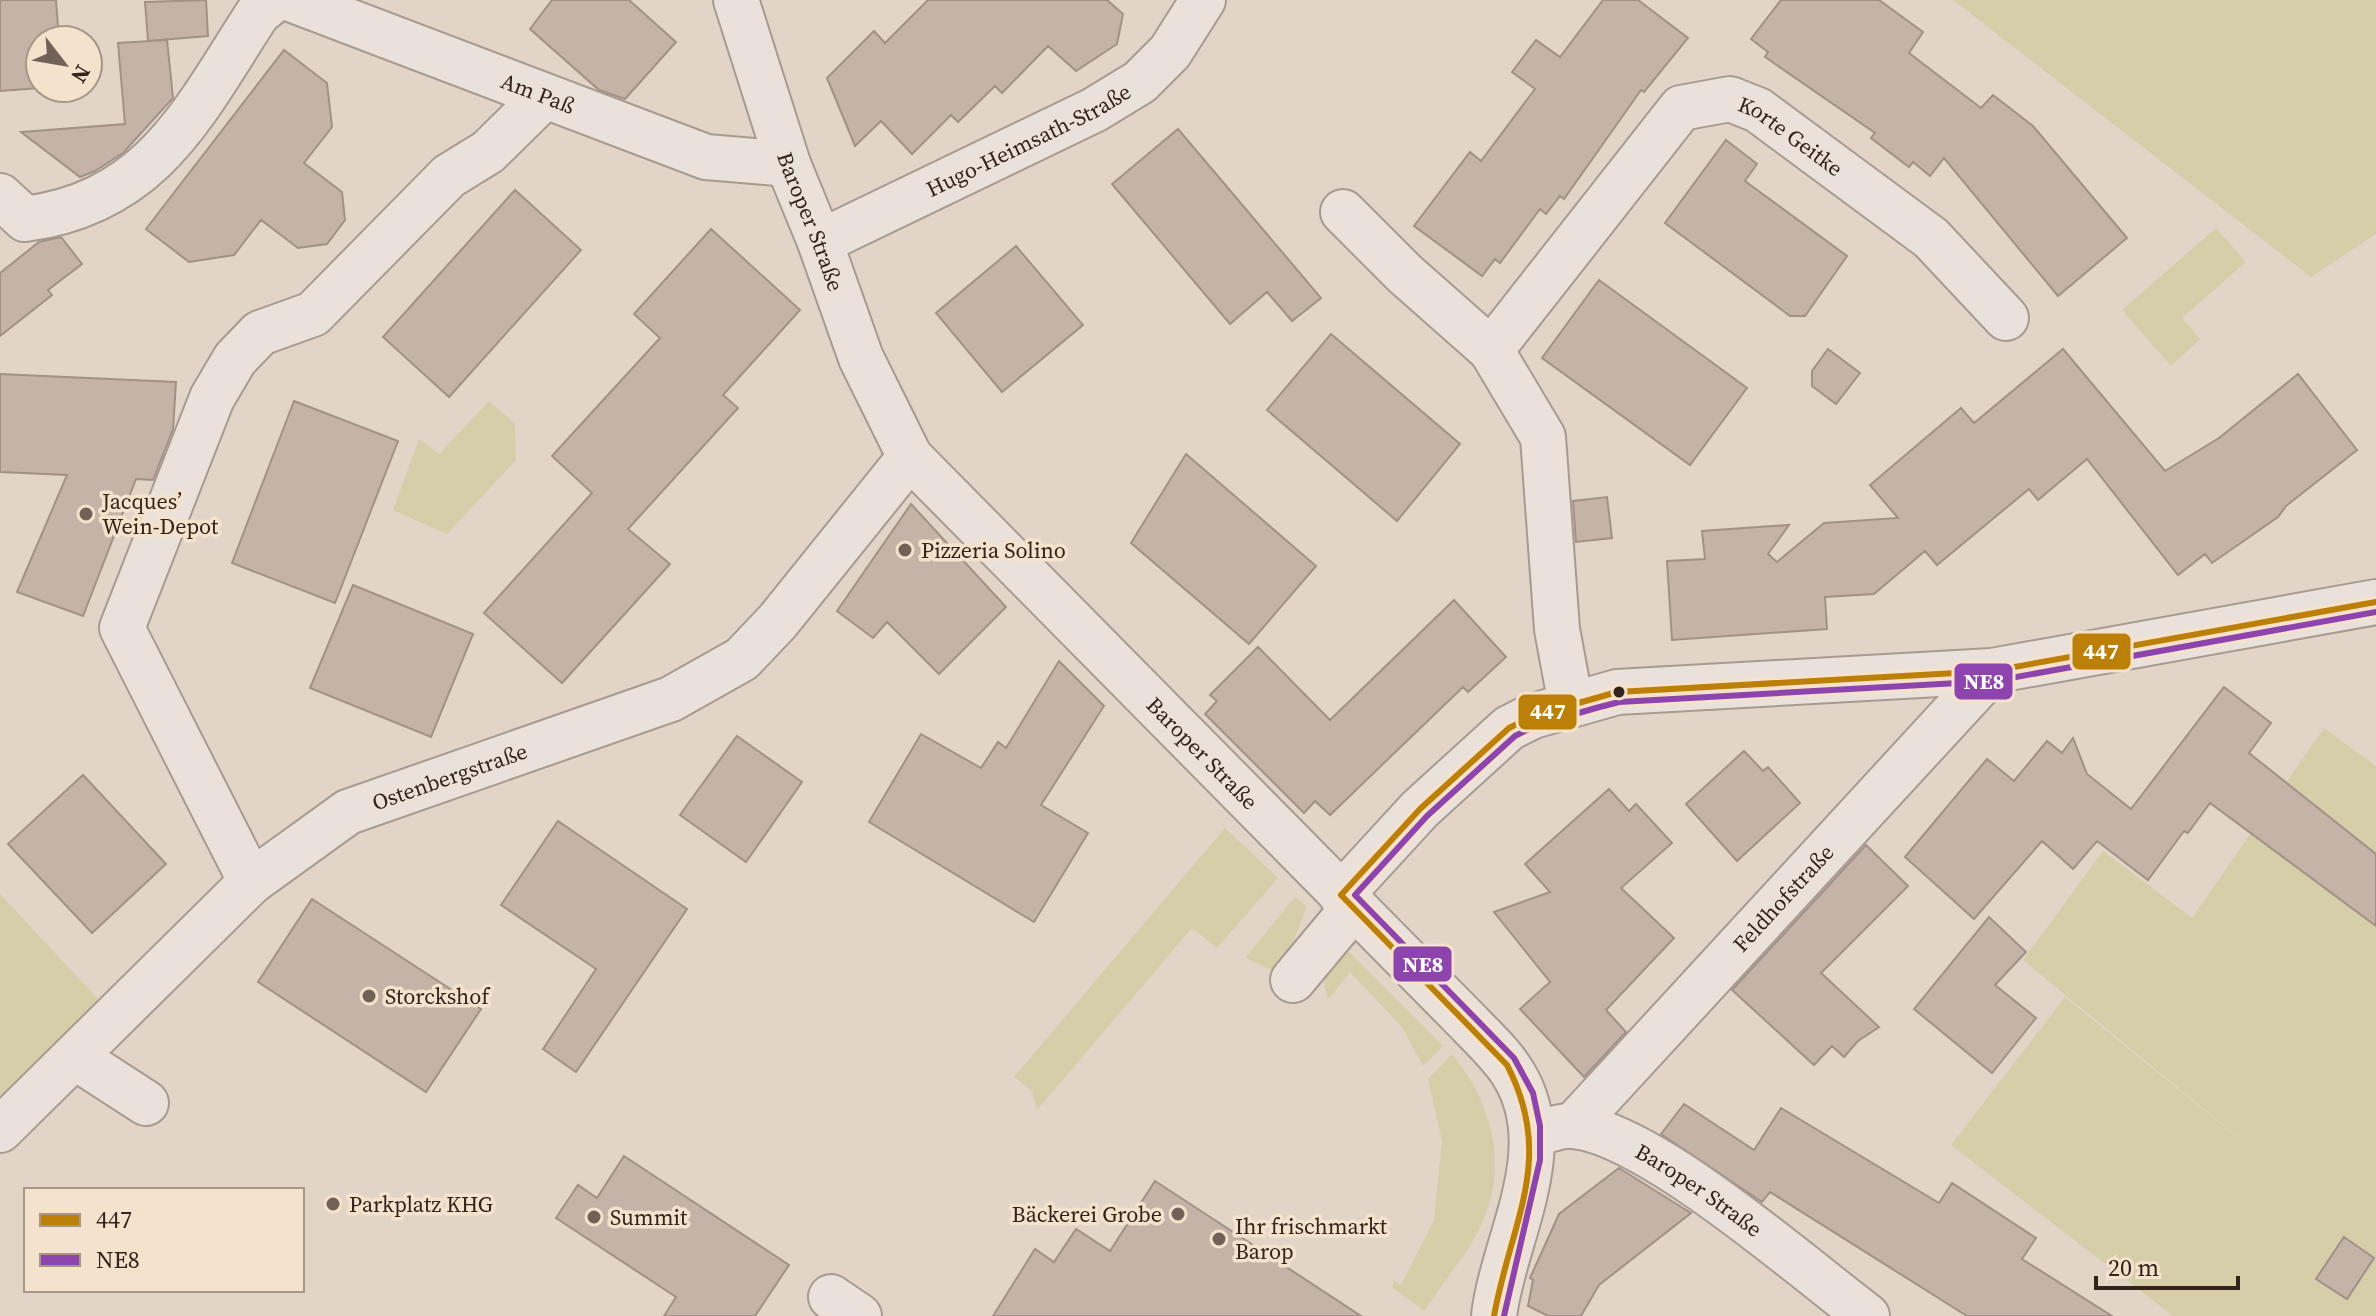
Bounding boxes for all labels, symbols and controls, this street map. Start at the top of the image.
north arrow [24,24,104,104]
text: N [64,60,98,89]
street label: Am Paß [497,65,579,121]
street label: Hugo-Heimsath-Straße [921,76,1136,204]
street label: Korte Geitke [1734,89,1849,183]
street label: Baroper Straße [770,148,851,295]
place label: Jacques’ Wein-Depot [101,486,219,541]
marker: Jacques’ Wein-Depot [77,505,95,523]
place label: Pizzeria Solino [921,535,1066,565]
marker: Pizzeria Solino [896,541,914,559]
line badge: 447 [2071,632,2132,671]
text: 447 [2083,636,2119,666]
line badge: NE8 [1953,662,2014,701]
text: NE8 [1964,666,2004,696]
unlabelled marker [1611,684,1627,700]
street label: Baroper Straße [1140,690,1265,816]
line badge: 447 [1517,693,1578,731]
text: 447 [1530,696,1566,726]
street label: Ostenbergstraße [368,735,531,817]
street label: Feldhofstraße [1726,838,1840,958]
line badge: NE8 [1392,945,1453,983]
text: NE8 [1403,949,1443,979]
place label: Storckshof [385,981,491,1011]
marker: Storckshof [360,987,378,1005]
street label: Baroper Straße [1630,1136,1769,1244]
legend [24,1188,304,1292]
place label: Parkplatz KHG [349,1189,493,1219]
marker: Parkplatz KHG [324,1195,342,1213]
place label: Bäckerei Grobe [1012,1199,1162,1229]
place label: Summit [610,1202,688,1232]
text: 447 [96,1203,132,1236]
marker: Bäckerei Grobe [1169,1205,1187,1223]
marker: Summit [585,1208,603,1226]
place label: Ihr frischmarkt Barop [1235,1211,1388,1266]
marker: Ihr frischmarkt Barop [1210,1230,1228,1248]
scale bar [2096,1240,2238,1290]
text: NE8 [96,1243,140,1276]
text: 20 m [2108,1251,2159,1284]

